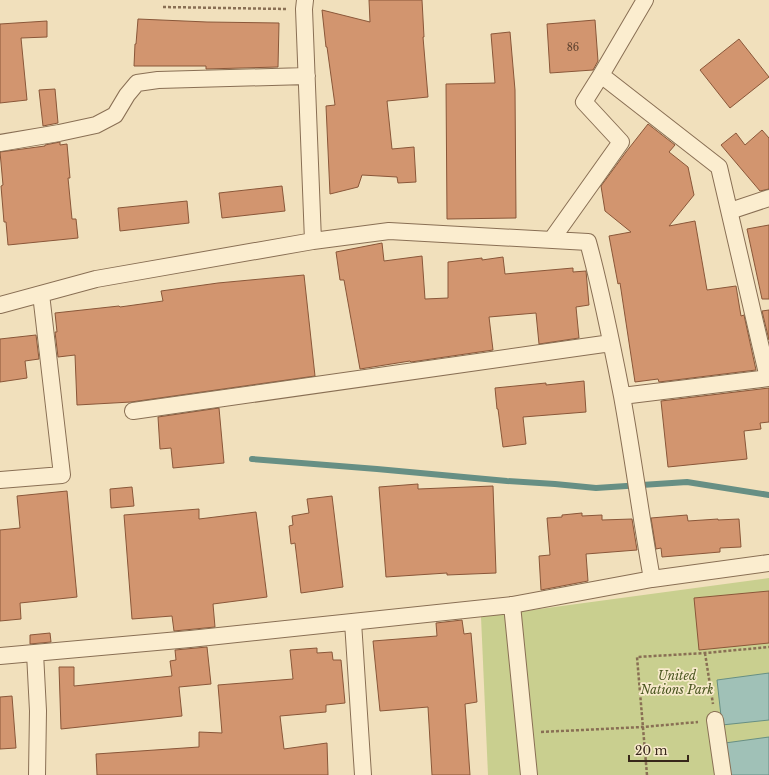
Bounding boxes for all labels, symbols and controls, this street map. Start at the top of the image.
house number: 86 [567,41,579,54]
park label: United Nations Park [640,668,713,697]
scale bar [629,737,688,763]
text: 20 m [635,743,667,758]

